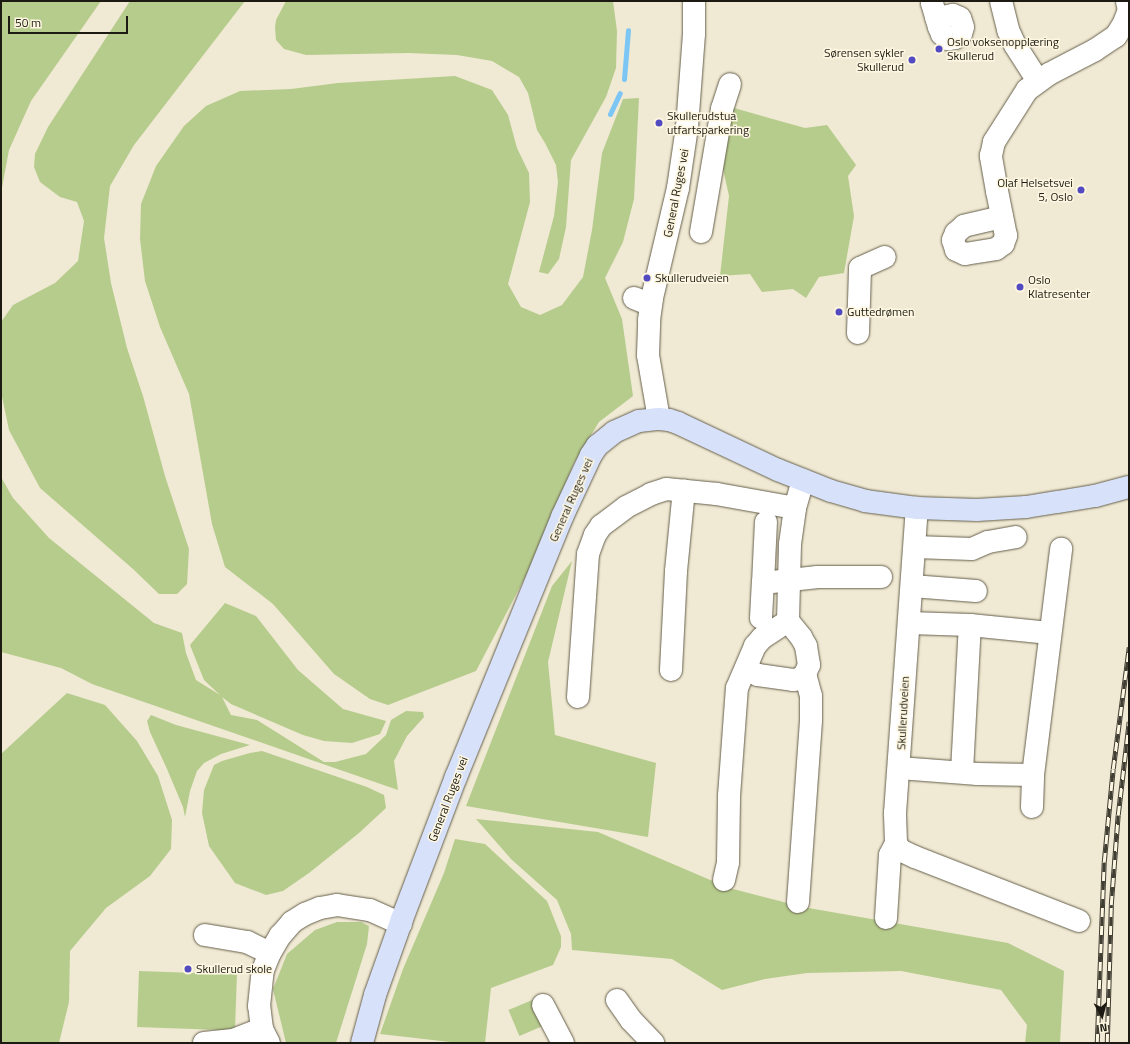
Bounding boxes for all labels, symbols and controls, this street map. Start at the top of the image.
scale bar [10,8,130,34]
text: 50 m [15,13,41,32]
place label: Oslo voksenopplæring Skullerud [947,35,1059,63]
marker: Oslo voksenopplæring Skullerud [934,44,944,54]
place label: Sørensen sykler Skullerud [824,46,904,74]
marker: Sørensen sykler Skullerud [907,55,917,65]
place label: Skullerudstua utfartsparkering [667,109,749,137]
marker: Skullerudstua utfartsparkering [654,118,664,128]
street label: General Ruges vei [660,147,692,239]
place label: Olaf Helsetsvei 5, Oslo [997,176,1073,204]
marker: Olaf Helsetsvei 5, Oslo [1076,185,1086,195]
place label: Skullerudveien [655,271,729,285]
marker: Skullerudveien [642,273,652,283]
place label: Oslo Klatresenter [1028,273,1090,301]
marker: Oslo Klatresenter [1015,282,1025,292]
place label: Guttedrømen [847,305,914,319]
marker: Guttedrømen [834,307,844,317]
street label: General Ruges vei [546,456,596,544]
street label: Skullerudveien [894,676,912,750]
street label: General Ruges vei [425,754,471,844]
place label: Skullerud skole [196,962,272,976]
marker: Skullerud skole [183,964,193,974]
north arrow [1082,996,1122,1036]
text: N [1099,1020,1108,1036]

